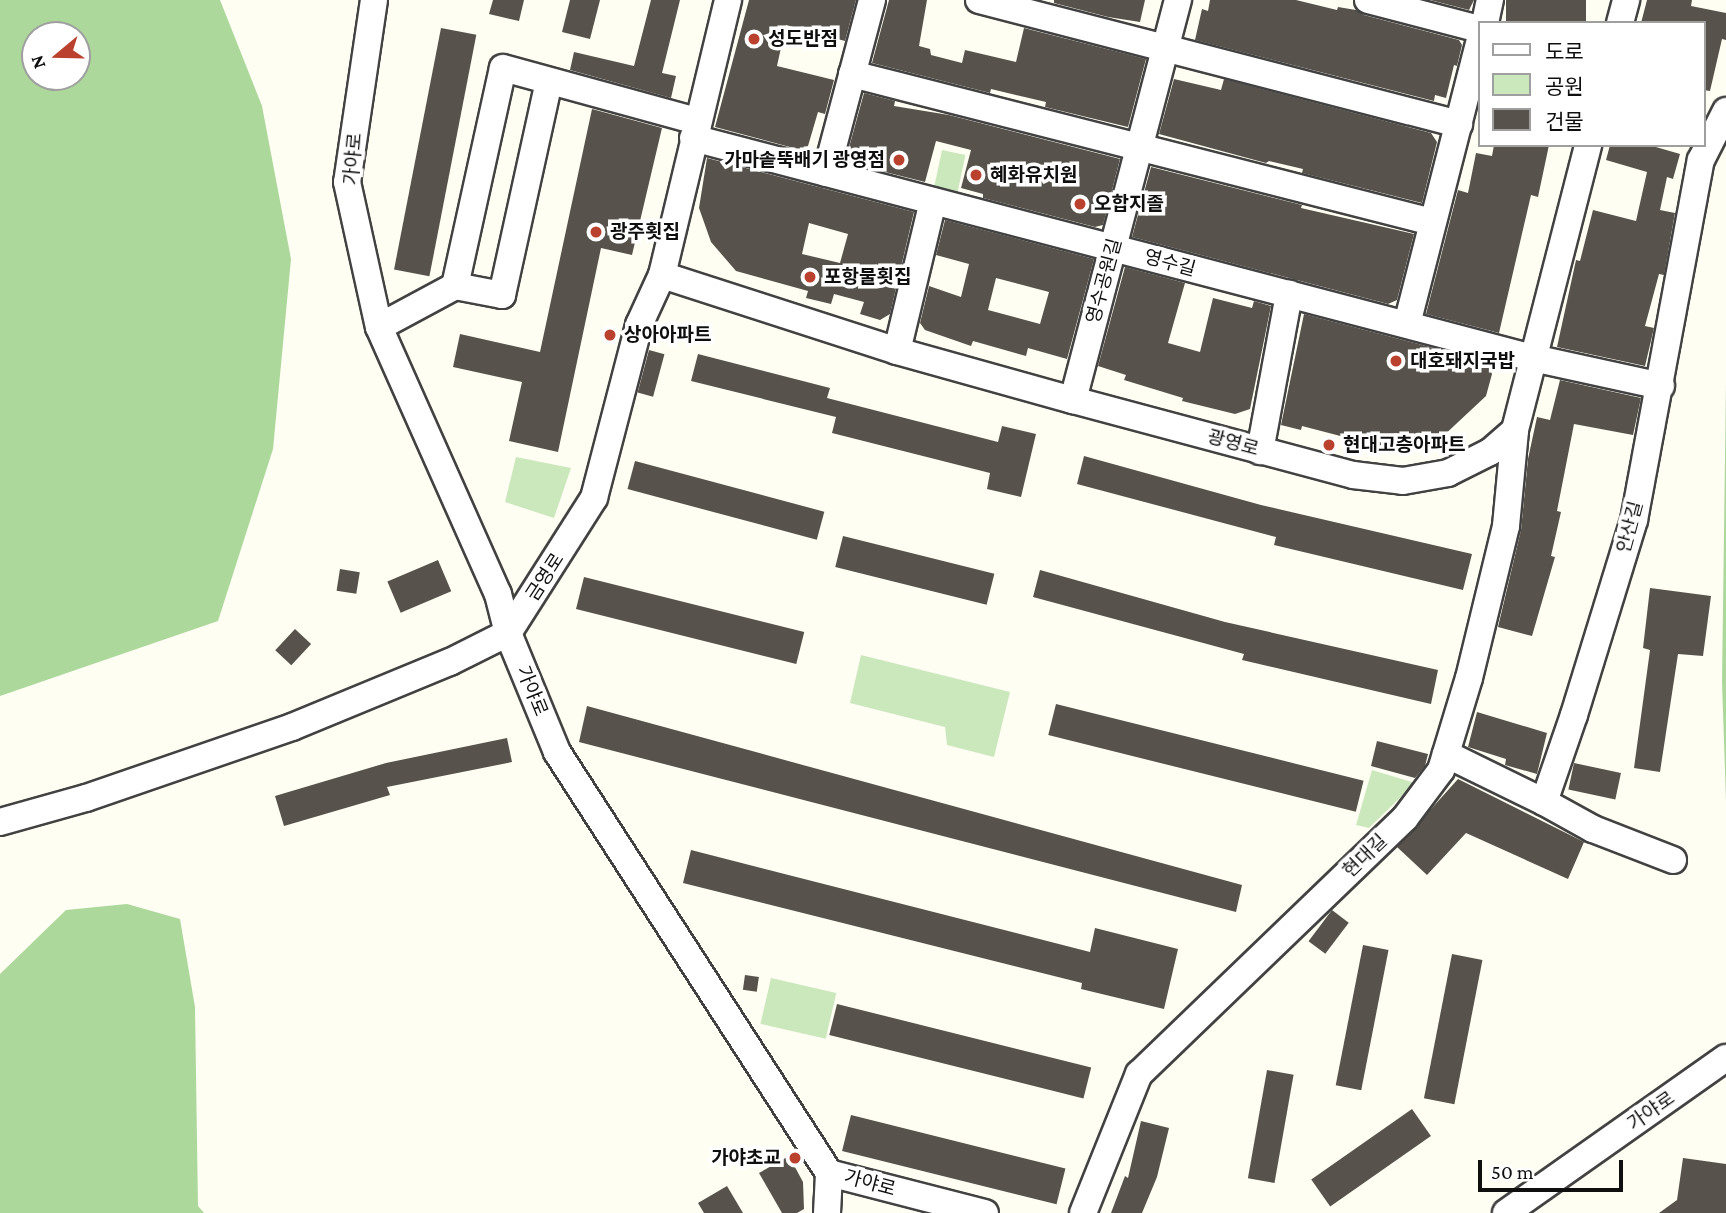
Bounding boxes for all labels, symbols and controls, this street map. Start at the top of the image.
north arrow [21,21,91,91]
legend [1478,21,1705,147]
place label: 성도반점 [768,28,838,50]
marker: 성도반점 [746,31,762,47]
text: 도로 [1545,40,1584,64]
text: N [26,53,50,72]
text: 공원 [1545,75,1584,99]
text: 건물 [1545,110,1584,134]
street label: 가야로 [339,132,367,186]
place label: 가마솥뚝배기 광영점 [724,149,885,171]
marker: 가마솥뚝배기 광영점 [891,152,907,168]
place label: 혜화유치원 [990,164,1077,186]
marker: 혜화유치원 [968,167,984,183]
place label: 오합지졸 [1094,193,1164,215]
marker: 오합지졸 [1072,196,1088,212]
place label: 광주횟집 [610,221,680,243]
marker: 광주횟집 [588,224,604,240]
street label: 영수공원길 [1082,236,1126,326]
street label: 영수길 [1142,245,1198,281]
place label: 포항물횟집 [824,266,911,288]
marker: 포항물횟집 [802,269,818,285]
place label: 상아아파트 [624,324,711,346]
marker: 상아아파트 [602,327,618,343]
place label: 대호돼지국밥 [1410,350,1515,372]
marker: 대호돼지국밥 [1388,353,1404,369]
street label: 광영로 [1205,425,1261,461]
place label: 현대고층아파트 [1343,434,1465,456]
marker: 현대고층아파트 [1321,437,1337,453]
street label: 안산길 [1612,499,1648,555]
street label: 금영로 [521,549,569,605]
street label: 가야로 [512,662,552,720]
street label: 현대길 [1338,830,1392,882]
street label: 가야로 [1623,1087,1679,1135]
scale bar [1481,1146,1626,1190]
place label: 가야초교 [711,1147,781,1169]
marker: 가야초교 [787,1150,803,1166]
text: 50 m [1491,1160,1534,1184]
street label: 가야로 [842,1165,898,1201]

